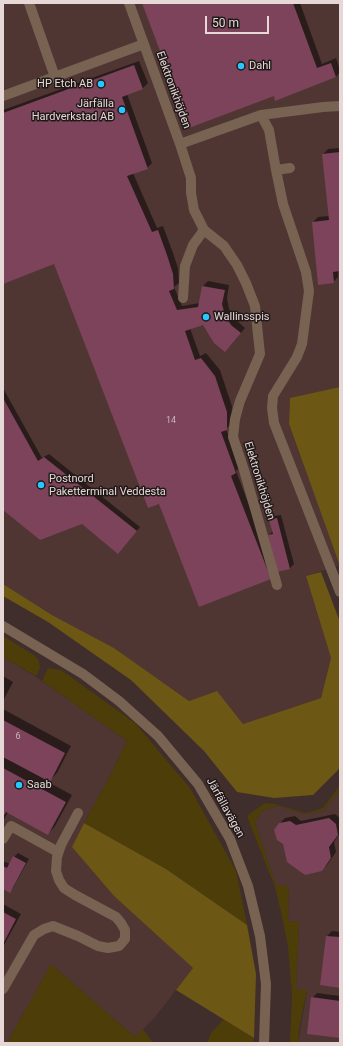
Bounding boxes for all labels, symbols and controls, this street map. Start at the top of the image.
scale bar [207,8,271,34]
text: 50 m [212,16,239,30]
street label: Elektronikhöjden [153,50,193,130]
place label: Dahl [249,59,271,73]
marker: Dahl [236,61,246,71]
place label: HP Etch AB [37,77,93,91]
marker: HP Etch AB [96,79,106,89]
place label: Järfälla Hardverkstad AB [32,97,114,123]
marker: Järfälla Hardverkstad AB [117,105,127,115]
place label: Wallinsspis [214,310,270,324]
marker: Wallinsspis [201,312,211,322]
house number: 14 [166,416,176,426]
street label: Elektronikhöjden [241,440,277,522]
place label: Postnord Paketterminal Veddesta [49,472,166,498]
marker: Postnord Paketterminal Veddesta [36,480,46,490]
house number: 6 [15,732,21,742]
street label: Järfällavägen [203,776,247,840]
place label: Saab [27,778,52,792]
marker: Saab [14,780,24,790]

